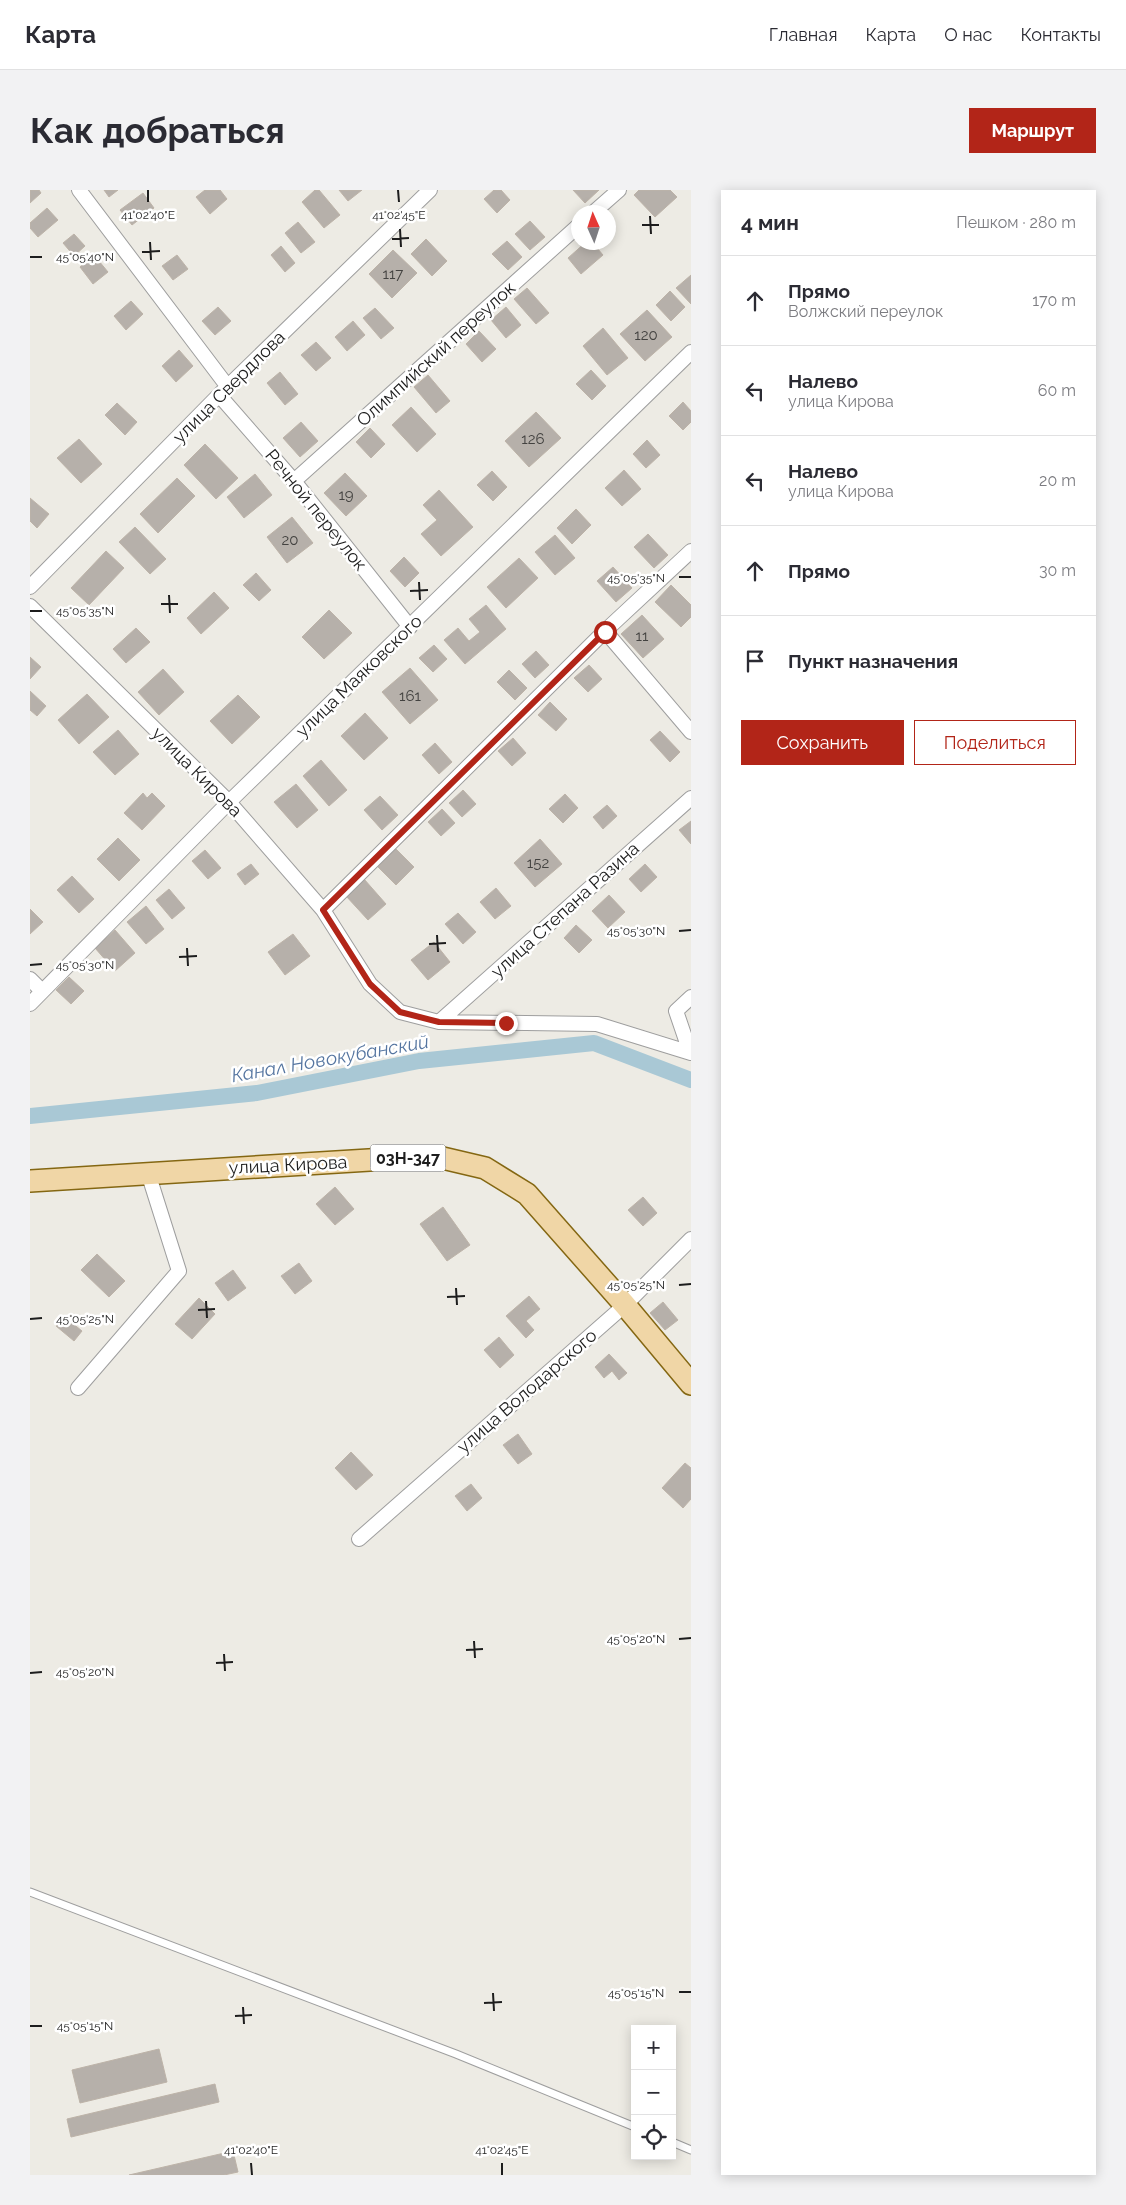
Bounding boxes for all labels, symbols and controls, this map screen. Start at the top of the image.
text: Карта [25,20,96,49]
text: Главная [769,24,837,45]
text: Карта [865,24,916,45]
text: О нас [944,24,992,45]
text: Контакты [1020,24,1101,45]
button: Маршрут [969,108,1096,153]
text: Как добраться [30,110,285,151]
north arrow [571,205,616,250]
text: 41°02'40"E [121,208,175,222]
text: 41°02'45"E [372,208,426,222]
text: 4 мин [741,210,799,235]
text: Пешком · 280 m [956,213,1076,232]
text: 45°05'40"N [56,250,114,264]
house number: 117 [383,265,403,283]
street label: Олимпийский переулок [352,277,519,430]
text: Прямо [788,280,850,302]
icon: ahead [741,287,769,315]
text: 170 m [1032,291,1076,310]
text: Волжский переулок [788,302,943,321]
street label: улица Свердлова [168,326,289,447]
house number: 120 [634,326,658,344]
text: Налево [788,370,858,392]
icon: left [741,377,769,405]
text: 60 m [1038,381,1076,400]
text: улица Кирова [788,392,894,411]
house number: 126 [521,430,545,448]
street label: Речной переулок [261,445,372,575]
text: Налево [788,460,858,482]
icon: left [741,467,769,495]
text: 20 m [1039,471,1076,490]
text: улица Кирова [788,482,894,501]
house number: 19 [338,486,354,504]
house number: 20 [282,531,299,549]
icon: ahead [741,557,769,585]
text: Прямо [788,560,850,582]
text: 30 m [1039,561,1076,580]
text: 45°05'35"N [607,571,665,585]
text: 45°05'35"N [56,604,114,618]
street label: улица Маяковского [291,610,426,741]
route start [594,621,617,644]
house number: 11 [636,627,649,645]
icon: arrive [741,647,769,675]
text: Пункт назначения [788,650,958,672]
house number: 161 [399,687,422,705]
button: Сохранить [741,720,904,765]
button: Поделиться [914,720,1076,765]
street label: улица Кирова [148,722,247,821]
street label: улица Степана Разина [486,838,643,982]
house number: 152 [527,854,549,872]
text: 45°05'30"N [607,924,665,938]
text: 45°05'30"N [56,958,114,972]
route end [495,1012,518,1035]
water label: Канал Новокубанский [230,1030,431,1086]
road number: 03Н-347 [370,1144,446,1171]
street label: улица Кирова [228,1151,348,1178]
text: 45°05'25"N [607,1278,665,1292]
text: 45°05'25"N [56,1312,114,1326]
street label: улица Володарского [453,1324,601,1457]
text: 45°05'20"N [607,1632,665,1646]
text: 45°05'20"N [56,1665,114,1679]
text: 45°05'15"N [608,1986,664,2000]
text: 45°05'15"N [57,2019,113,2033]
map controls [631,2025,676,2160]
button: + [631,2025,676,2070]
button: − [631,2070,676,2115]
button: locate [631,2115,676,2160]
text: 41°02'40"E [224,2143,278,2157]
text: 41°02'45"E [475,2143,529,2157]

